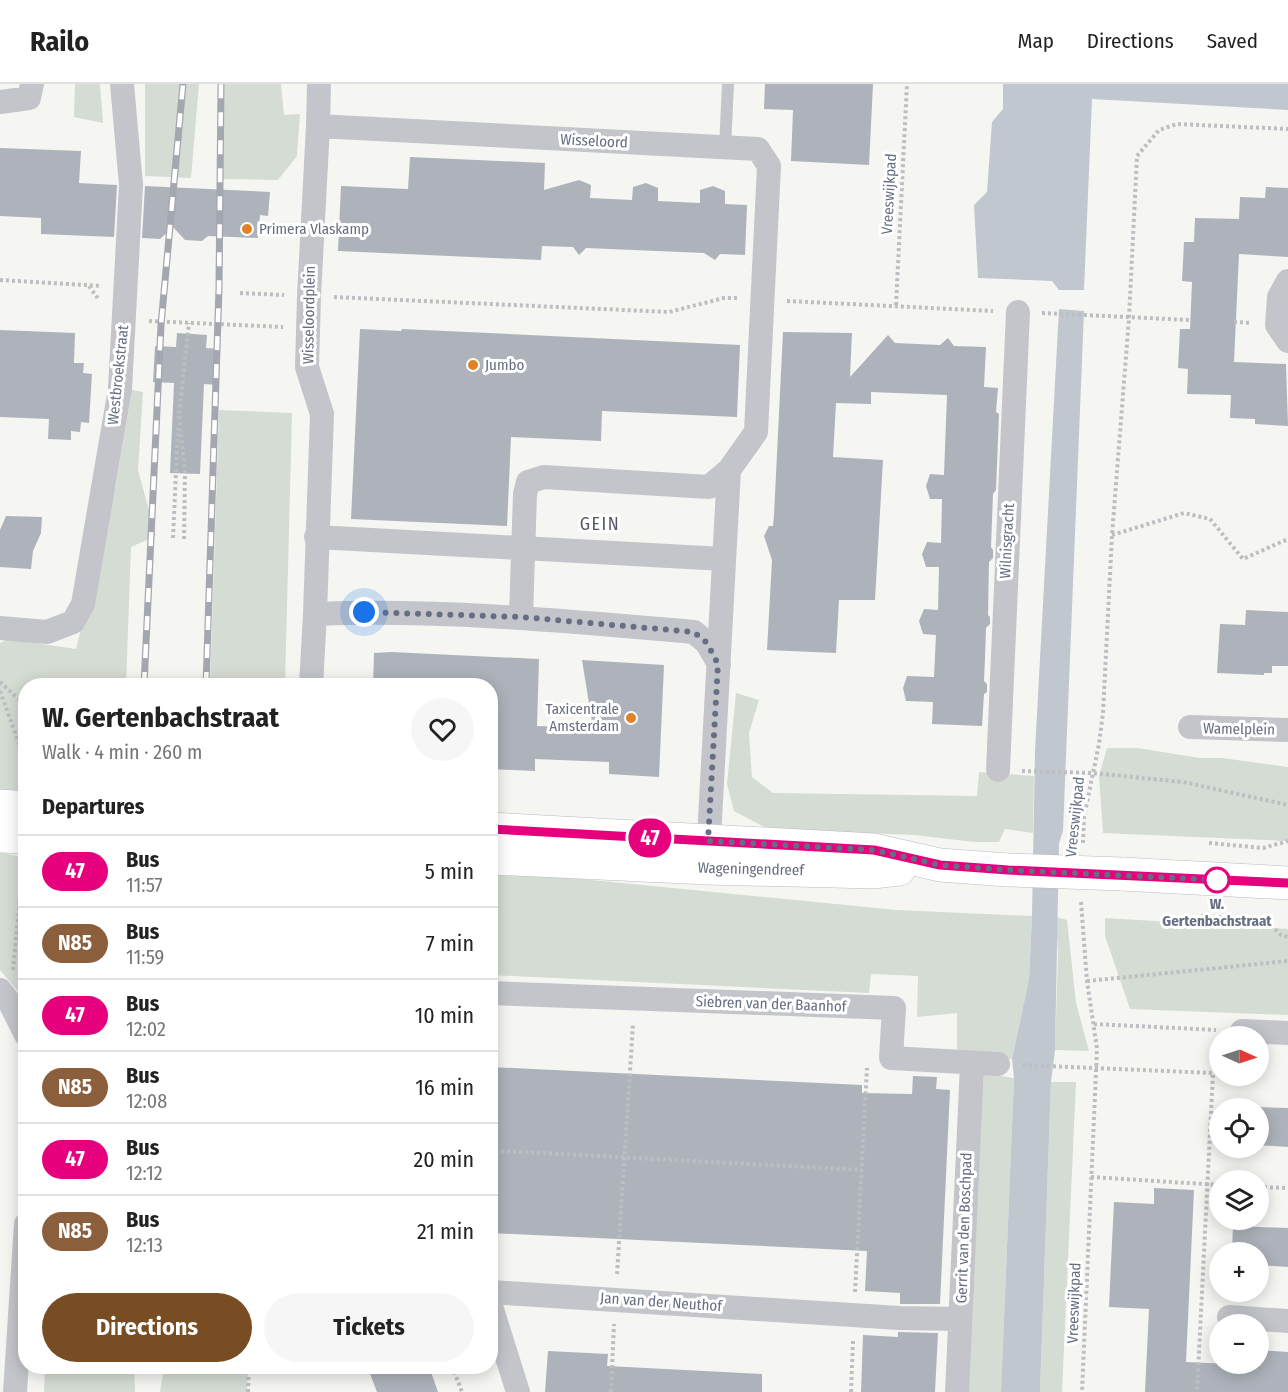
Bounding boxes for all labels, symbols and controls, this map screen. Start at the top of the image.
text: Railo [30,25,89,58]
text: Map [1017,28,1054,54]
text: Directions [1087,28,1174,54]
text: Saved [1207,28,1258,54]
street label: Wisseloord [560,130,628,152]
street label: Vreeswijkpad [878,153,900,235]
place label: Primera Vlaskamp [259,220,369,238]
marker: Primera Vlaskamp [240,222,254,236]
street label: Wisseloordplein [299,266,319,364]
street label: Westbroekstraat [104,324,132,426]
place label: Jumbo [485,356,524,374]
marker: Jumbo [466,358,480,372]
street label: Wilnisgracht [996,503,1018,579]
district label: GEIN [580,513,620,535]
your location [349,597,379,627]
button: heart [411,698,474,761]
place label: Taxicentrale Amsterdam [545,700,619,735]
text: W. Gertenbachstraat [42,701,279,734]
marker: Taxicentrale Amsterdam [624,711,638,725]
street label: Wamelplein [1203,719,1275,739]
text: Walk · 4 min · 260 m [42,740,202,764]
street label: Vreeswijkpad [1062,776,1088,858]
text: Departures [42,793,144,820]
line badge: 47 [623,818,677,858]
text: 47 [640,825,660,851]
text: Bus [126,846,159,873]
text: 47 [65,858,85,884]
text: 5 min [425,858,474,885]
street label: Wageningendreef [697,859,806,879]
marker: W. Gertenbachstraat [1204,867,1230,893]
text: 11:57 [126,873,163,897]
place label: W. Gertenbachstraat [1162,895,1272,930]
text: Bus [126,918,159,945]
text: N85 [58,930,92,956]
text: 7 min [426,930,474,957]
text: 11:59 [126,945,164,969]
text: Bus [126,990,159,1017]
street label: Siebren van der Baanhof [695,992,848,1016]
text: 47 [65,1002,85,1028]
text: 10 min [415,1002,474,1029]
text: 12:02 [126,1017,166,1041]
north arrow [1209,1026,1269,1086]
map controls [1209,1026,1269,1374]
text: Bus [126,1062,159,1089]
text: N85 [58,1074,92,1100]
text: 16 min [415,1074,474,1101]
text: 12:08 [126,1089,167,1113]
button: locate [1209,1098,1269,1158]
text: Bus [126,1134,159,1161]
text: 47 [65,1146,85,1172]
text: 20 min [414,1146,474,1173]
street label: Gerrit van den Boschpad [952,1152,976,1304]
text: 12:12 [126,1161,163,1185]
button: layers [1209,1170,1269,1230]
text: Bus [126,1206,159,1233]
text: N85 [58,1218,92,1244]
text: 21 min [417,1218,474,1245]
text: 12:13 [126,1233,163,1257]
button: + [1209,1242,1269,1302]
street label: Vreeswijkpad [1064,1262,1084,1344]
street label: Jan van der Neuthof [600,1289,724,1315]
button: Directions [42,1293,252,1362]
button: Tickets [264,1293,474,1362]
button: − [1209,1314,1269,1374]

